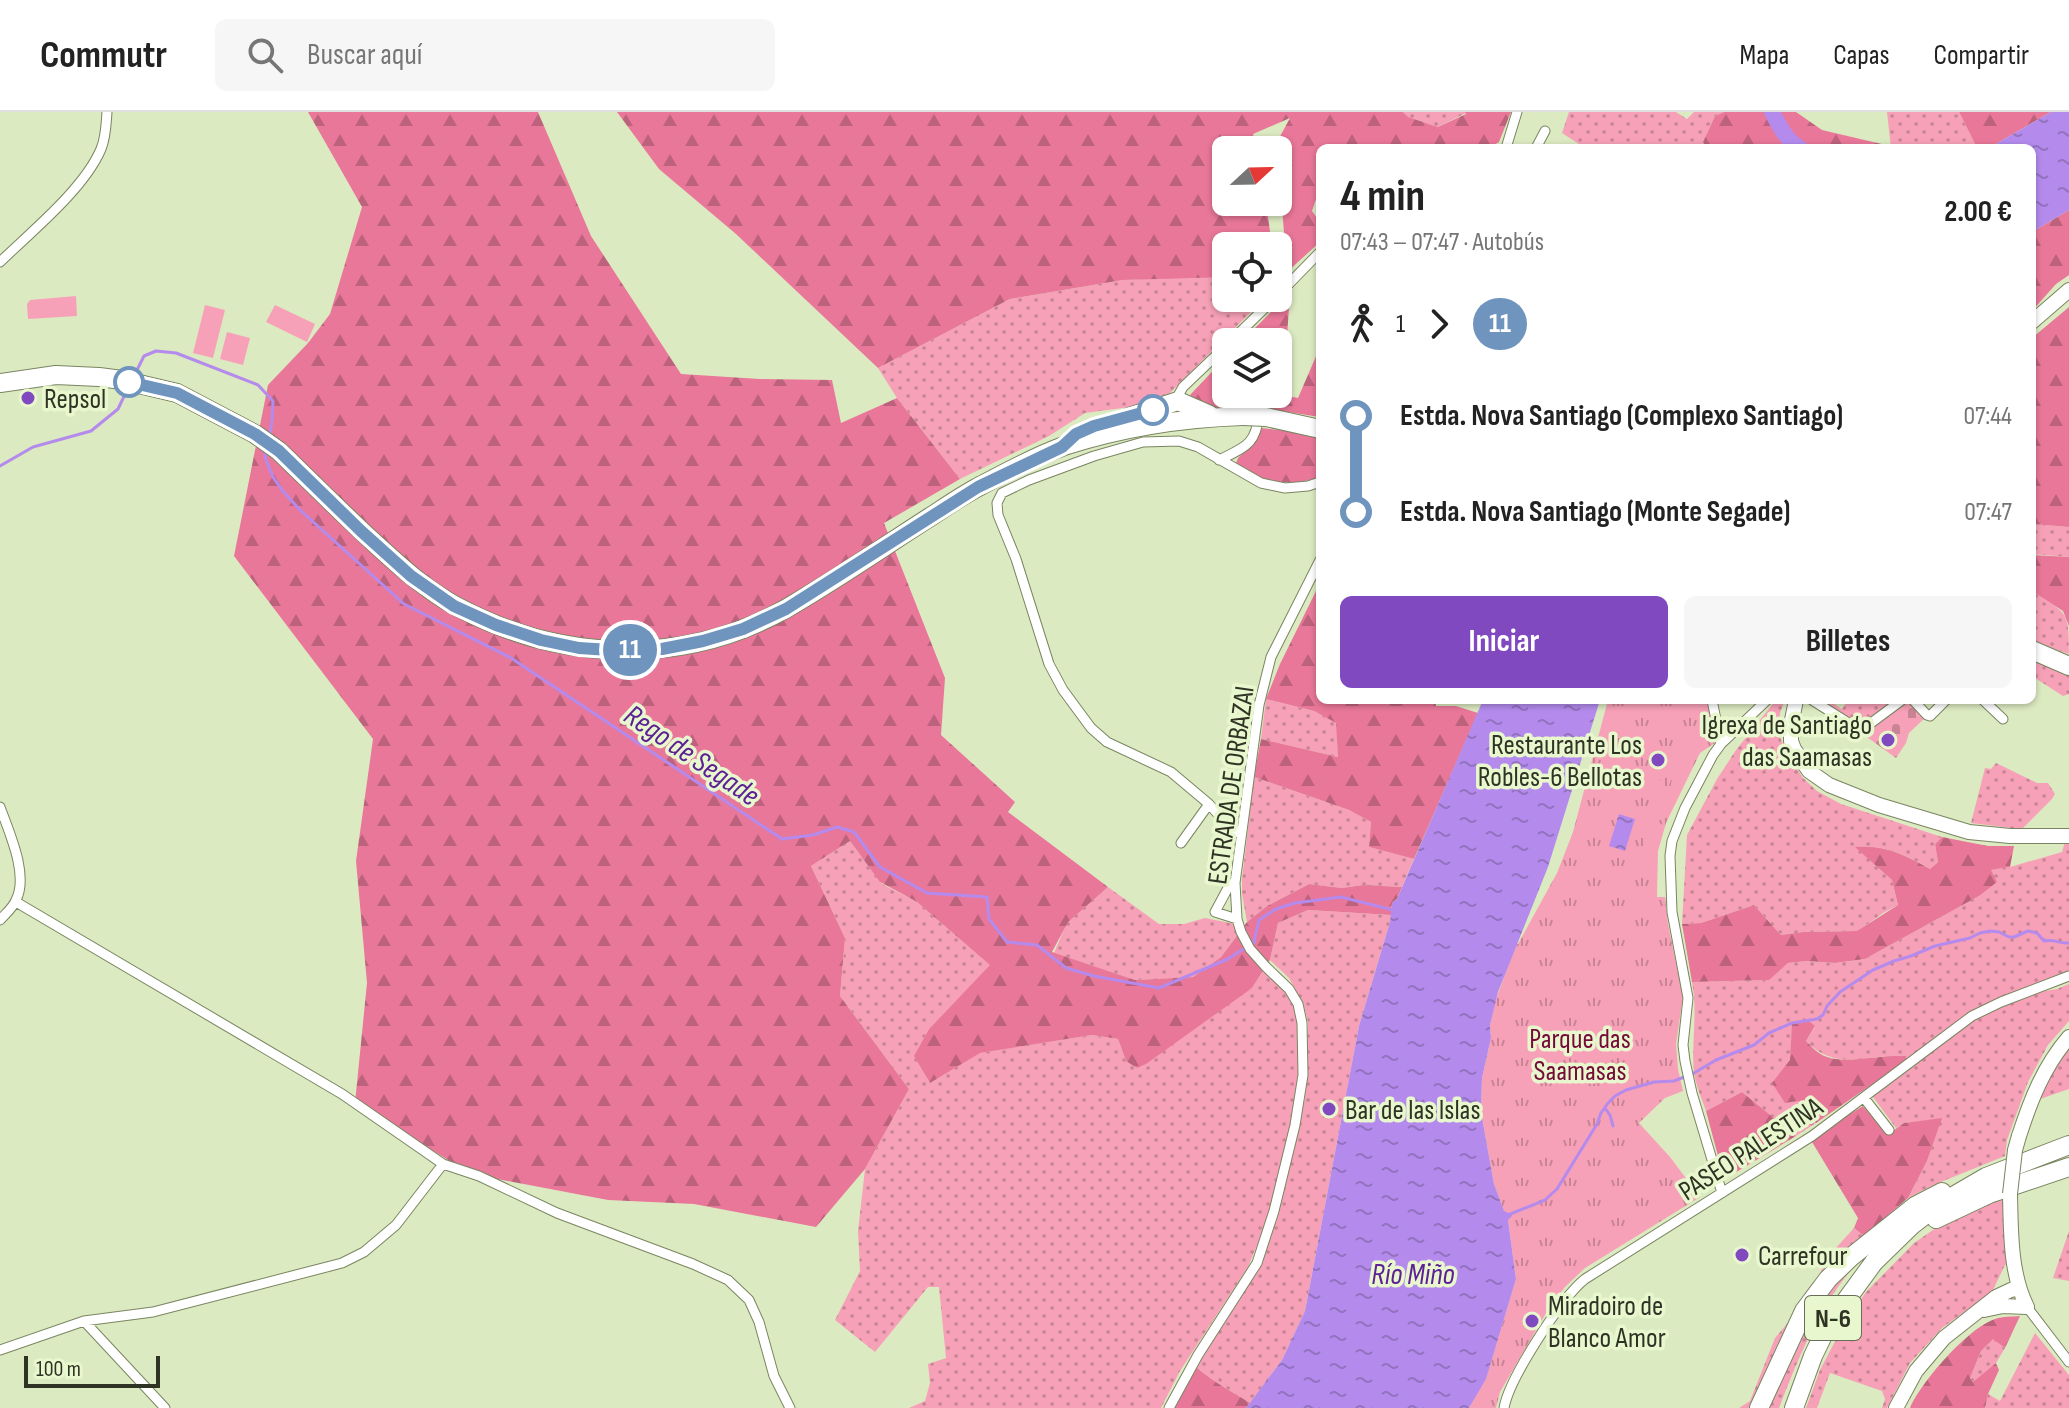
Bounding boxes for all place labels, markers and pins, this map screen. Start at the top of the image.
unlabelled marker [114,367,144,397]
place label: Repsol [44,383,106,416]
marker: Repsol [19,389,37,407]
unlabelled marker [1138,395,1168,425]
place label: Igrexa de Santiago das Saamasas [1702,709,1872,774]
place label: Restaurante Los Robles-6 Bellotas [1478,729,1642,794]
marker: Igrexa de Santiago das Saamasas [1879,731,1897,749]
marker: Restaurante Los Robles-6 Bellotas [1649,751,1667,769]
place label: Bar de las Islas [1345,1094,1480,1127]
marker: Bar de las Islas [1320,1100,1338,1118]
place label: Carrefour [1758,1240,1848,1273]
marker: Carrefour [1733,1246,1751,1264]
place label: Miradoiro de Blanco Amor [1548,1290,1666,1355]
marker: Miradoiro de Blanco Amor [1523,1312,1541,1330]

